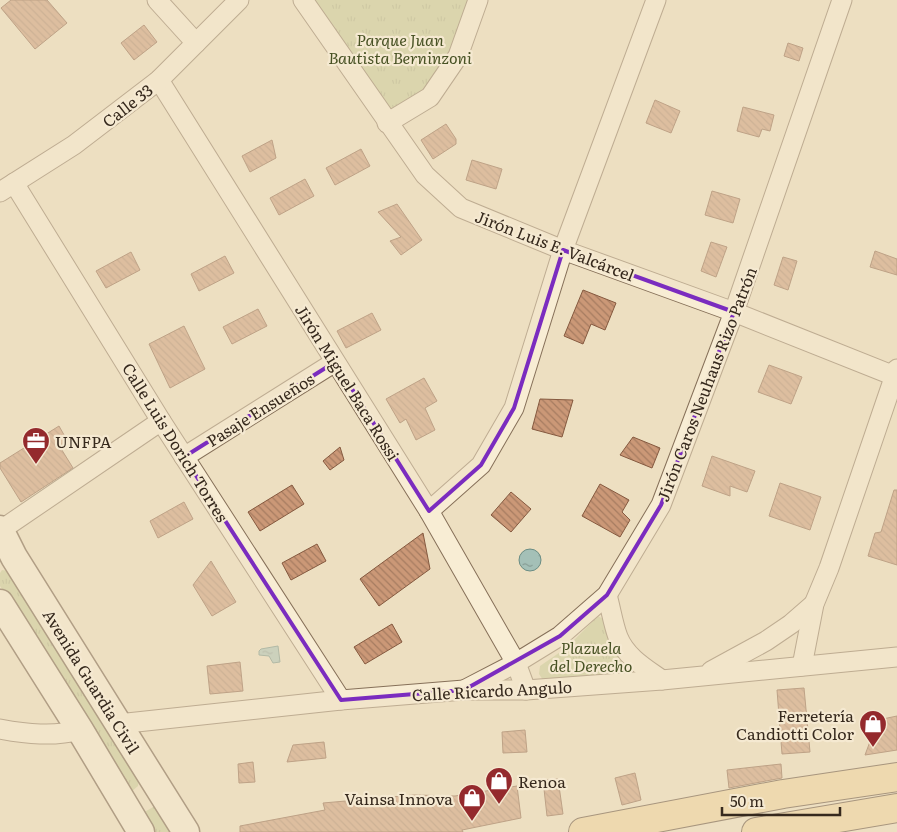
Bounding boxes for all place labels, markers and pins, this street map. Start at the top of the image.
office icon: UNFPA [21,426,51,465]
place label: UNFPA [55,429,112,453]
place label: Ferretería Candiotti Color [736,703,854,745]
shop icon: Ferretería Candiotti Color [858,709,888,748]
shop icon: Renoa [484,766,514,805]
place label: Renoa [518,769,566,793]
shop icon: Vainsa Innova [457,783,487,822]
place label: Vainsa Innova [344,786,453,810]

